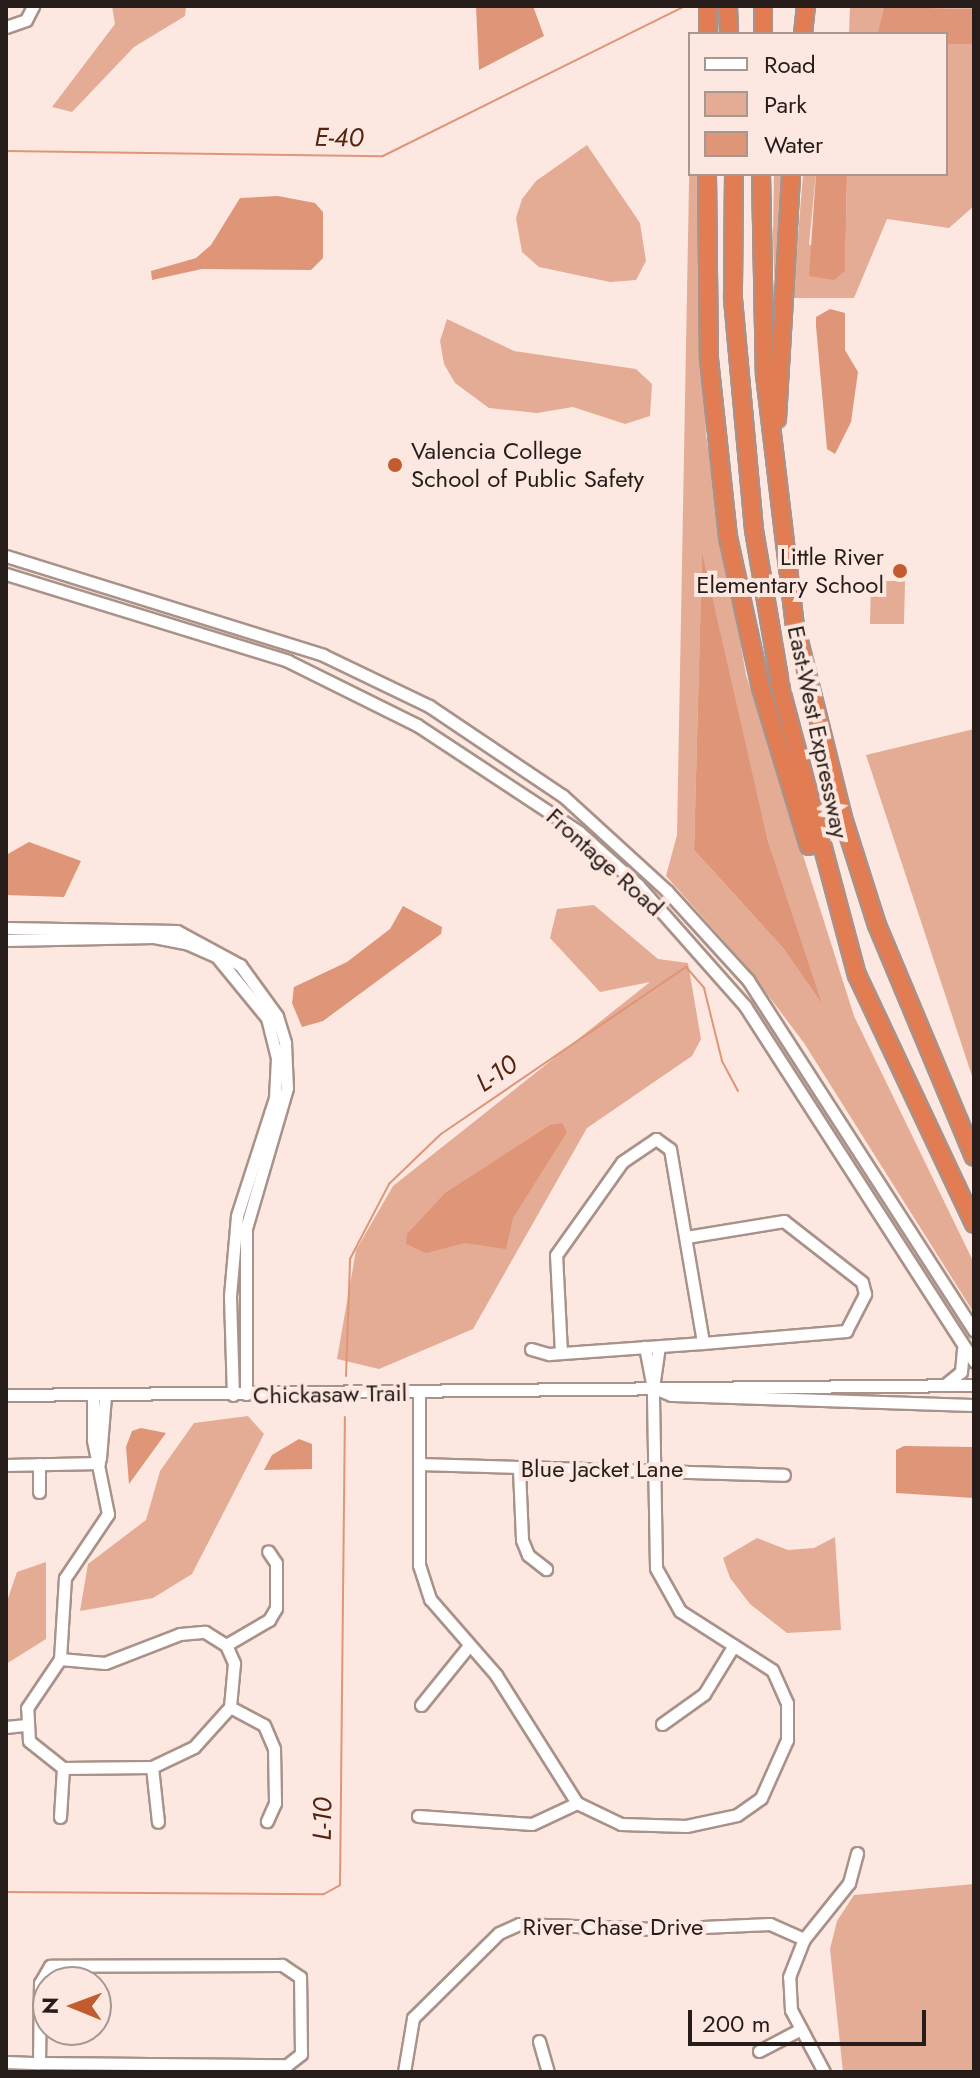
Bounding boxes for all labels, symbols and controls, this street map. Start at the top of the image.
legend [688,32,948,176]
text: Road [764,47,816,82]
text: Park [764,87,807,122]
water label: E-40 [314,122,364,154]
text: Water [764,127,823,162]
place label: Valencia College School of Public Safety [411,437,644,493]
marker: Valencia College School of Public Safety [386,456,404,474]
place label: Little River Elementary School [696,543,884,599]
marker: Little River Elementary School [891,562,909,580]
street label: East-West Expressway [781,623,855,841]
street label: Frontage Road [541,802,669,922]
water label: L-10 [470,1049,524,1099]
street label: Chickasaw Trail [253,1378,407,1410]
street label: Blue Jacket Lane [521,1455,683,1483]
water label: L-10 [307,1797,339,1841]
street label: River Chase Drive [523,1913,703,1941]
north arrow [32,1966,112,2046]
scale bar [692,1994,930,2044]
text: N [34,1997,66,2015]
text: 200 m [702,2006,770,2041]

